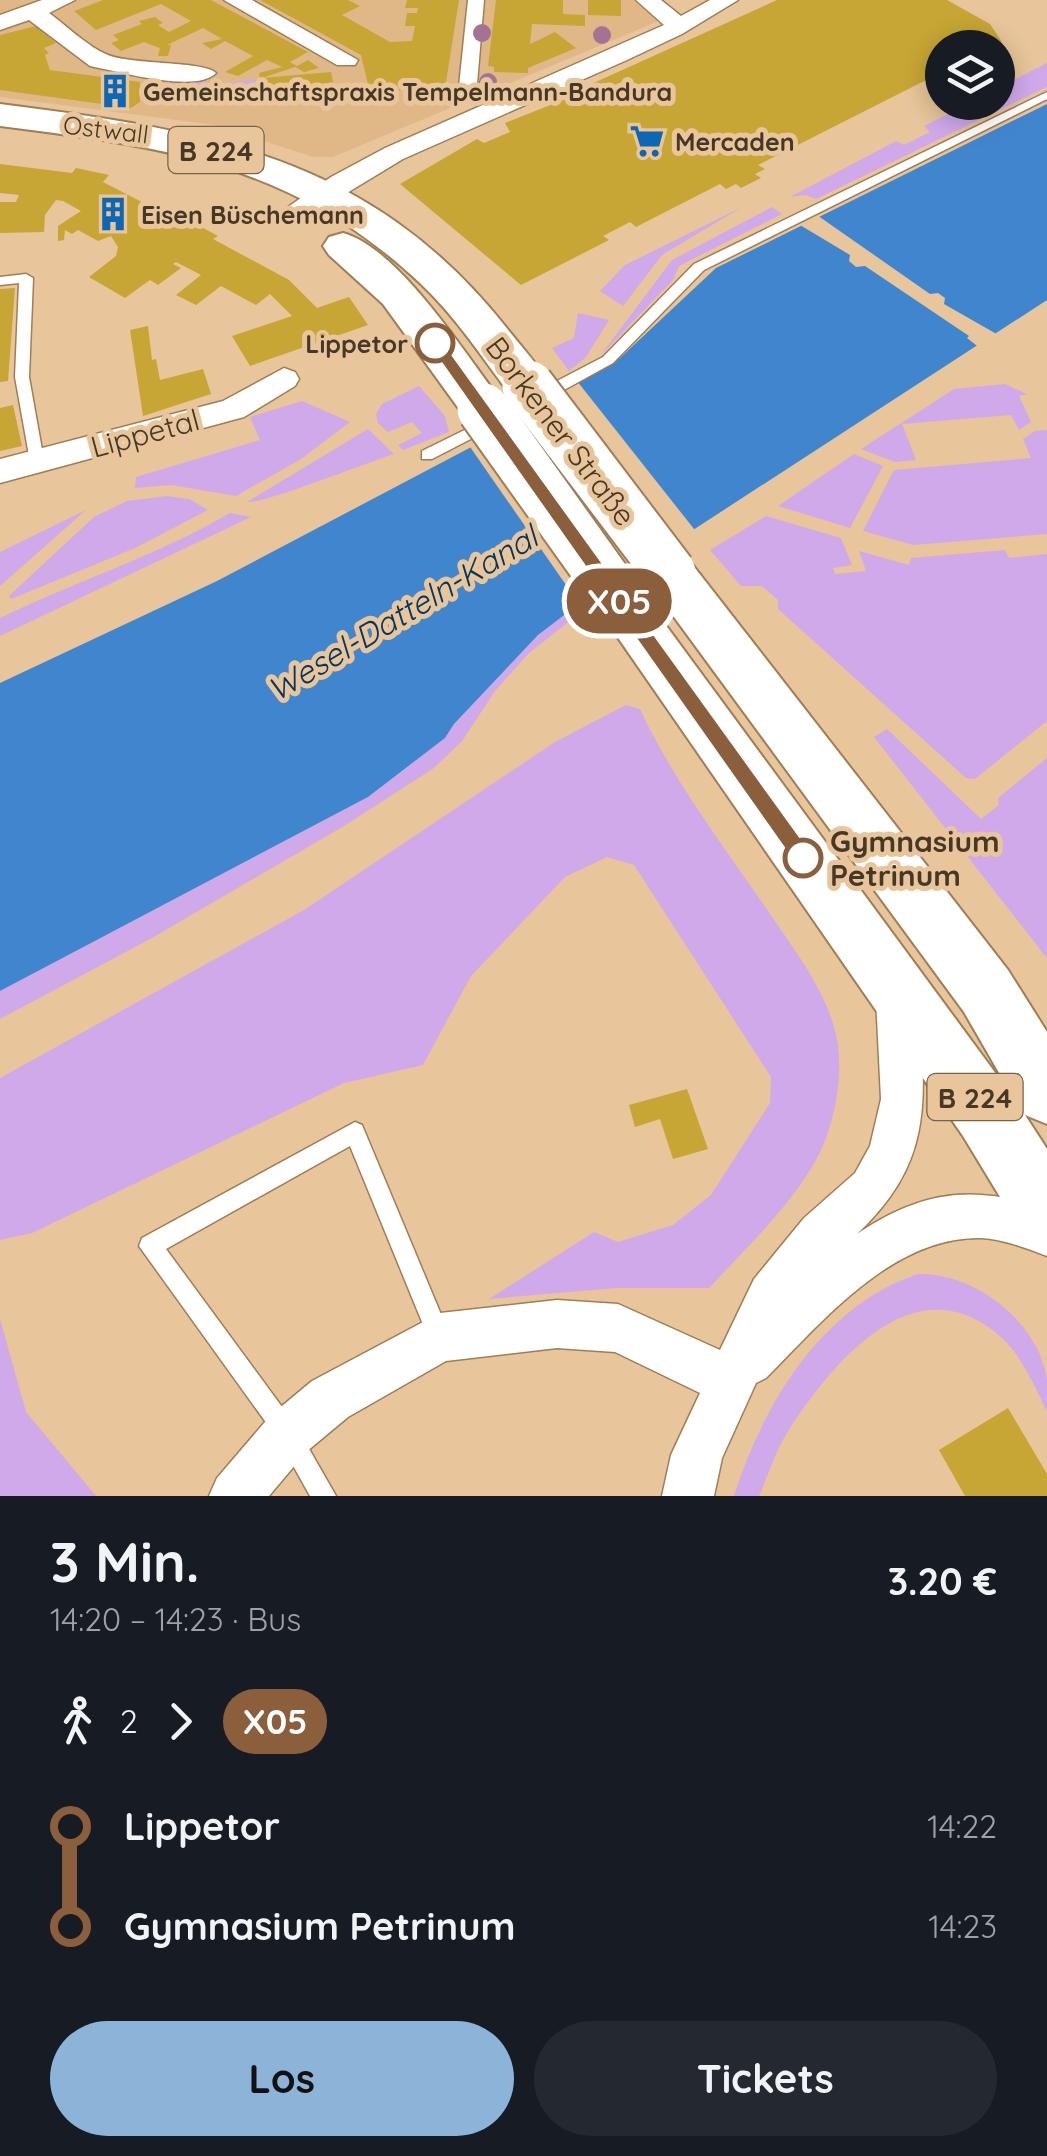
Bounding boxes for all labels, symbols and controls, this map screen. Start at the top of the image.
map controls [925,30,1015,120]
button: layers [925,30,1015,120]
building icon: Gemeinschaftspraxis Tempelmann-Bandura [96,72,134,110]
place label: Gemeinschaftspraxis Tempelmann-Bandura [143,76,672,107]
street label: Ostwall [61,108,151,150]
supermarket icon: Mercaden [628,122,666,160]
place label: Mercaden [675,126,795,157]
road number: B 224 [168,127,264,173]
building icon: Eisen Büschemann [94,195,132,233]
place label: Eisen Büschemann [141,199,364,230]
marker: Lippetor [416,324,454,362]
place label: Lippetor [305,328,408,359]
street label: Borkener Straße [477,329,645,533]
street label: Lippetal [86,400,204,466]
water label: Wesel-Datteln-Kanal [260,515,547,709]
line badge: X05 [562,568,676,634]
text: X05 [587,579,651,623]
place label: Gymnasium Petrinum [830,822,1000,894]
marker: Gymnasium Petrinum [784,839,822,877]
road number: B 224 [928,1074,1022,1120]
text: 3 Min. [50,1527,199,1596]
text: 3.20 € [888,1557,997,1605]
text: 14:20 – 14:23 · Bus [50,1599,301,1639]
icon: walk [50,1694,105,1749]
icon: forward [153,1694,208,1749]
text: X05 [243,1699,307,1743]
text: 2 [120,1701,138,1741]
text: Lippetor [124,1802,280,1850]
text: 14:22 [927,1806,997,1846]
text: Gymnasium Petrinum [124,1902,516,1950]
text: 14:23 [928,1906,997,1946]
button: Los [50,2021,514,2136]
button: Tickets [534,2021,997,2136]

